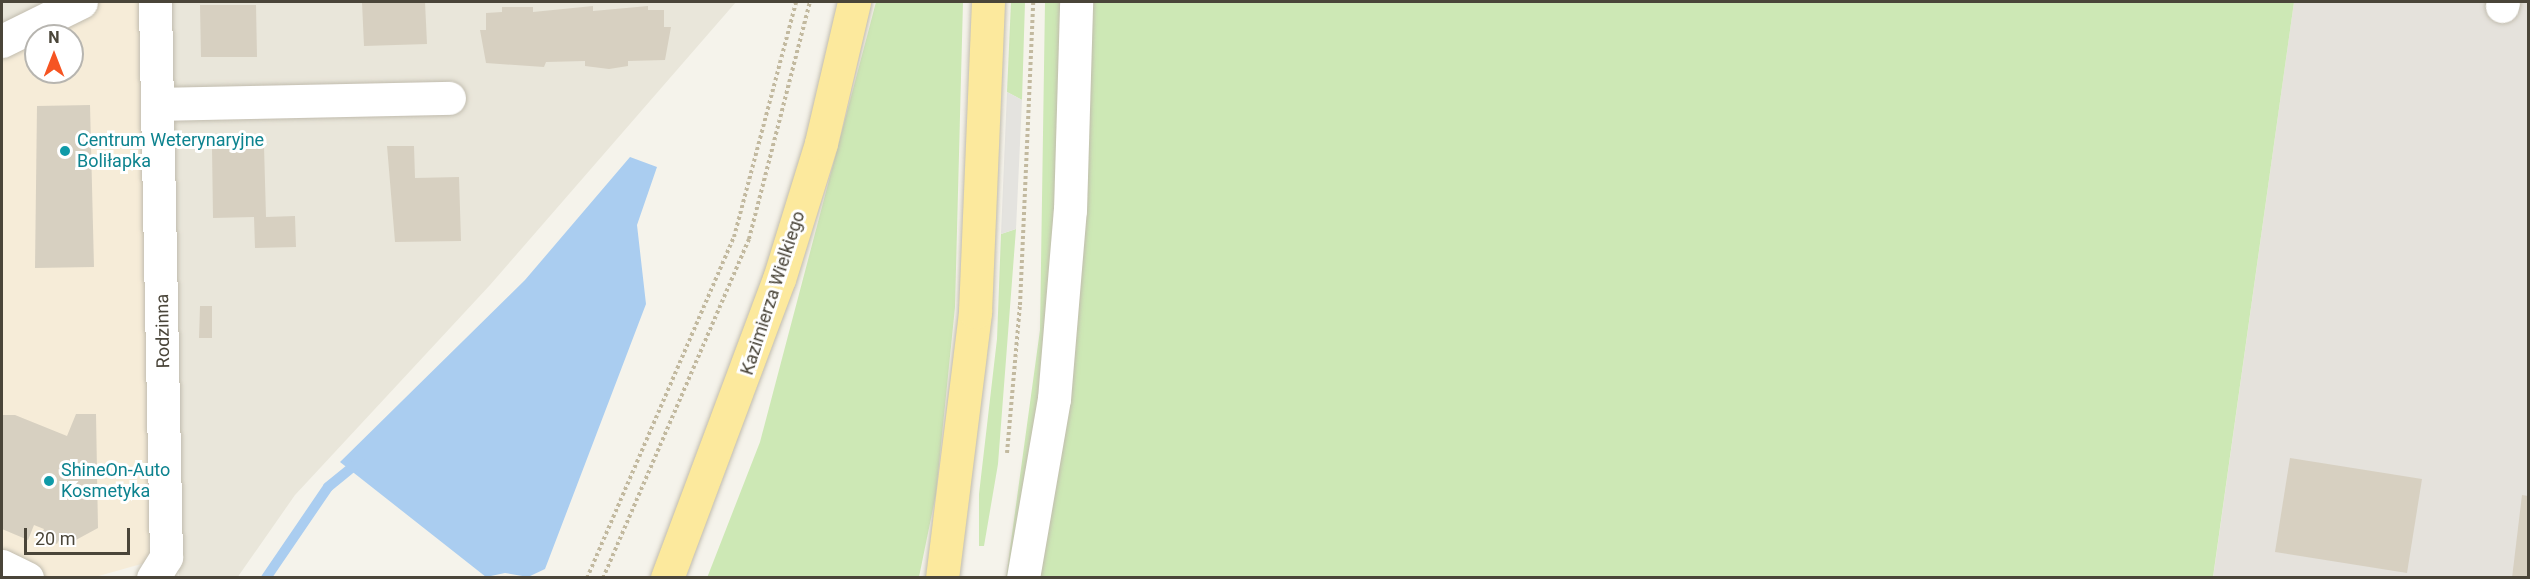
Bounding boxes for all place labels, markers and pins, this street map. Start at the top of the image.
place label: Centrum Weterynaryjne Boliłapka [77,130,264,172]
marker: Centrum Weterynaryjne Boliłapka [58,144,72,158]
place label: ShineOn-Auto Kosmetyka [61,460,170,502]
marker: ShineOn-Auto Kosmetyka [42,474,56,488]

